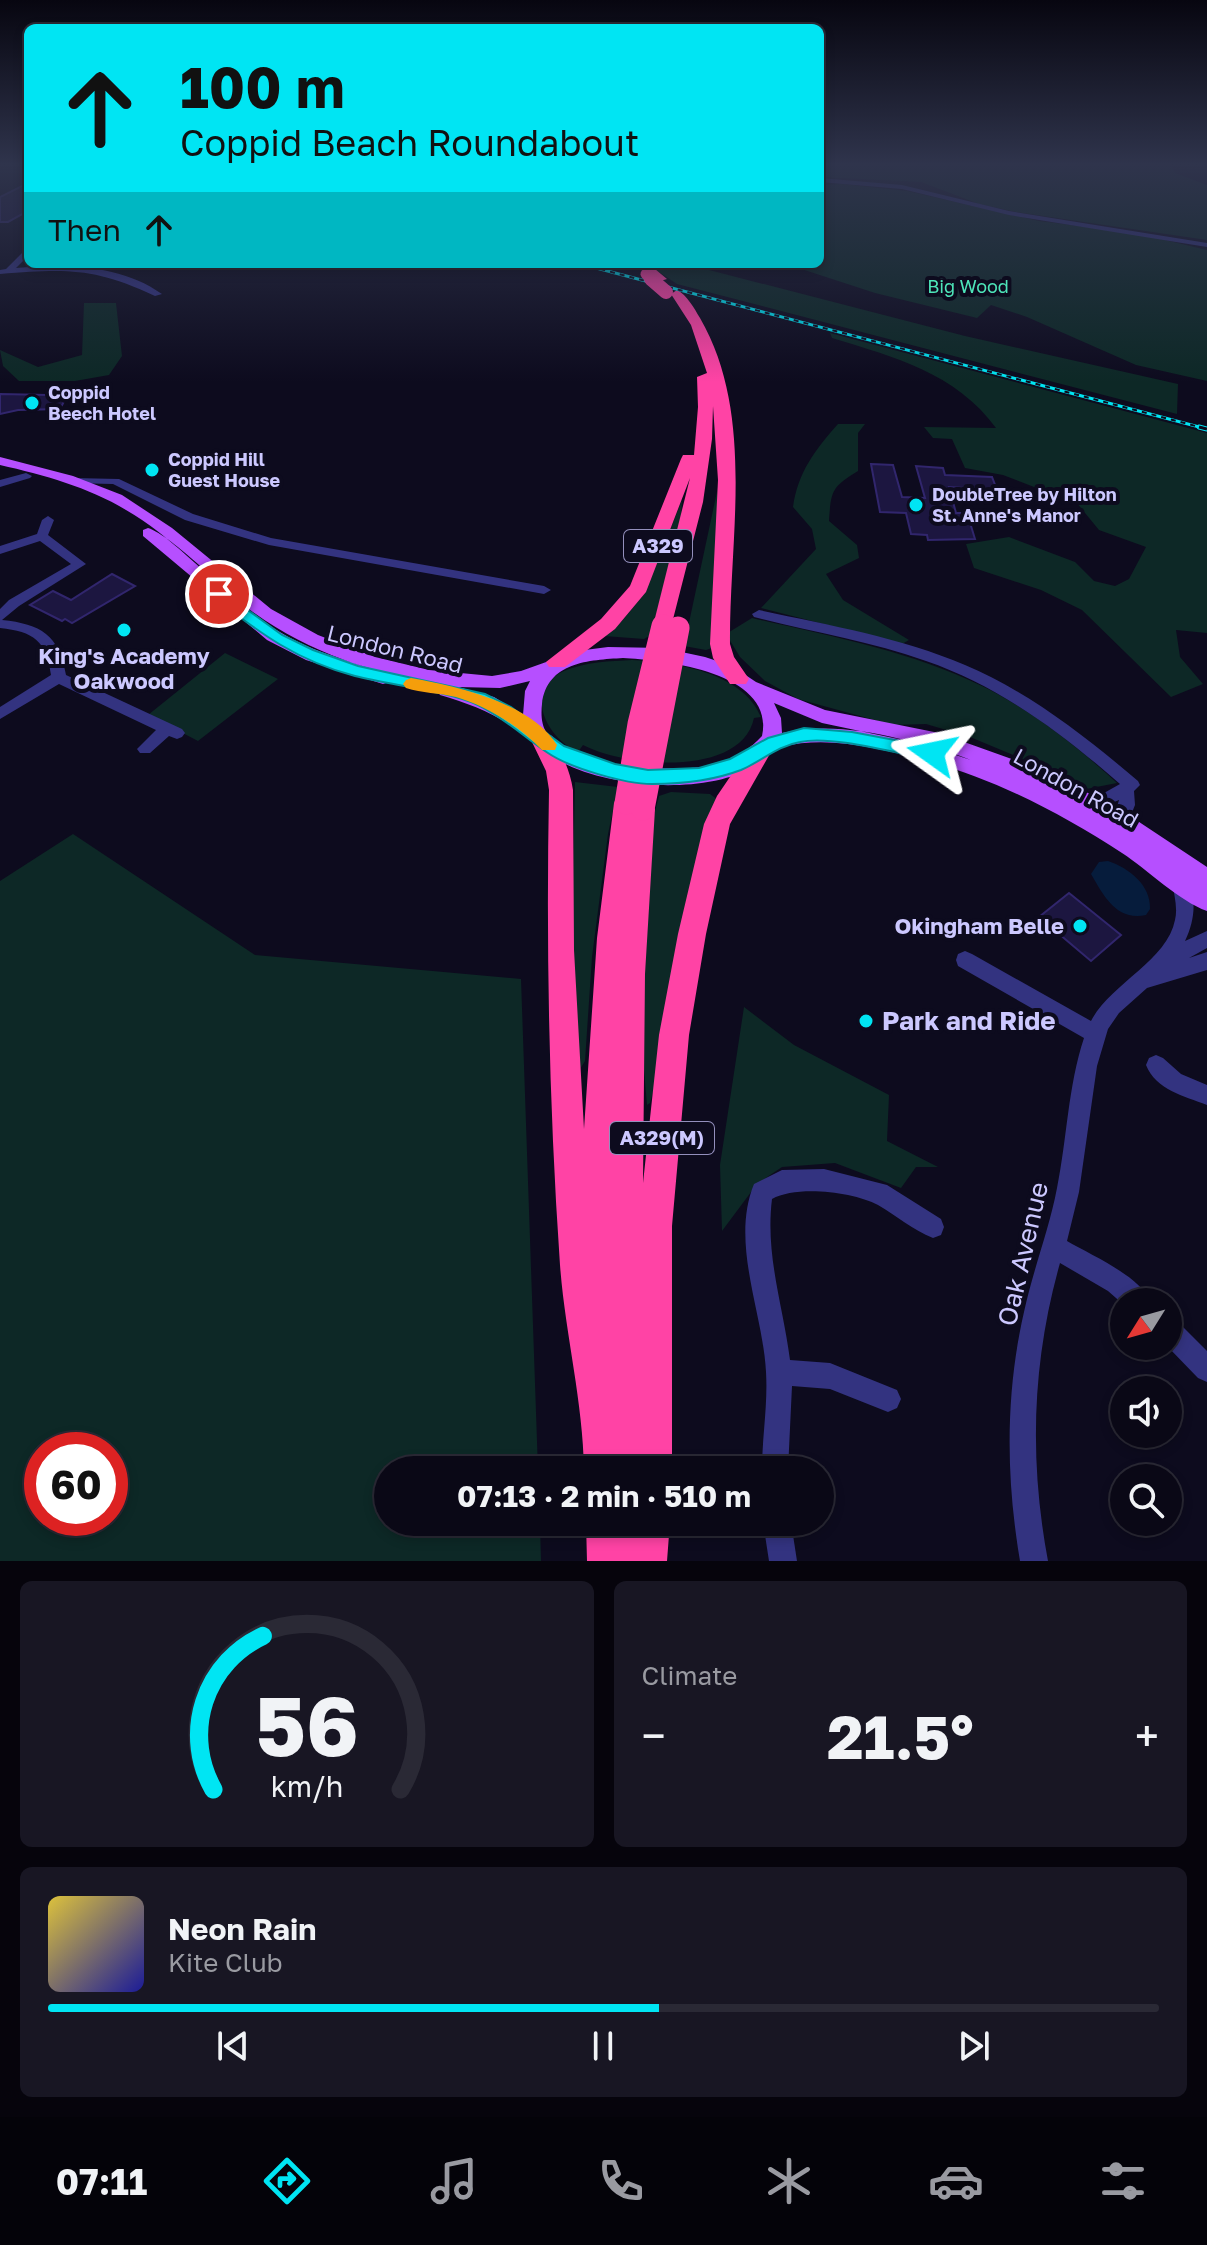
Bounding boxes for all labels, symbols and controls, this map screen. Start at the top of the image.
text: 100 m [180,53,345,120]
icon: ahead [48,56,152,160]
text: Coppid Beach Roundabout [180,121,639,164]
icon: ahead [137,208,181,252]
text: Then [48,212,121,248]
park label: Big Wood [927,275,1009,297]
place label: Coppid Beech Hotel [48,381,156,424]
marker: Coppid Beech Hotel [23,394,41,412]
place label: Coppid Hill Guest House [168,448,281,491]
marker: Coppid Hill Guest House [143,461,161,479]
place label: DoubleTree by Hilton St. Anne's Manor [932,483,1117,526]
marker: DoubleTree by Hilton St. Anne's Manor [907,496,925,514]
road number: A329 [624,530,692,562]
pin [185,560,253,628]
icon: arrive [197,572,241,616]
street label: London Road [325,619,466,678]
marker: King's Academy Oakwood [115,621,133,639]
place label: King's Academy Oakwood [38,642,210,694]
position arrow [890,711,974,795]
street label: London Road [1009,742,1143,833]
place label: Okingham Belle [895,912,1064,939]
marker: Okingham Belle [1071,917,1089,935]
place label: Park and Ride [882,1005,1056,1036]
marker: Park and Ride [857,1012,875,1030]
road number: A329(M) [610,1122,714,1154]
street label: Oak Avenue [991,1179,1054,1329]
north arrow [1110,1288,1182,1360]
map controls [1110,1288,1182,1536]
button: sound [1110,1376,1182,1448]
speed limit sign: 60 [24,1432,128,1536]
button: search [1110,1464,1182,1536]
text: 07:13 · 2 min · 510 m [457,1478,751,1514]
text: Climate [642,1660,737,1691]
text: 56 [255,1674,359,1774]
text: 21.5° [827,1700,974,1772]
text: − [642,1709,666,1762]
text: + [1135,1709,1159,1762]
text: km/h [270,1769,343,1803]
text: Neon Rain [168,1911,316,1947]
text: Kite Club [168,1947,283,1978]
icon: previous [211,2024,255,2068]
icon: pause [581,2024,625,2068]
icon: next [952,2024,996,2068]
icon: directions [259,2153,315,2209]
icon: music [426,2153,482,2209]
icon: phone [593,2153,649,2209]
icon: climate [761,2153,817,2209]
icon: car [928,2153,984,2209]
icon: filters [1095,2153,1151,2209]
text: 07:11 [56,2160,147,2203]

